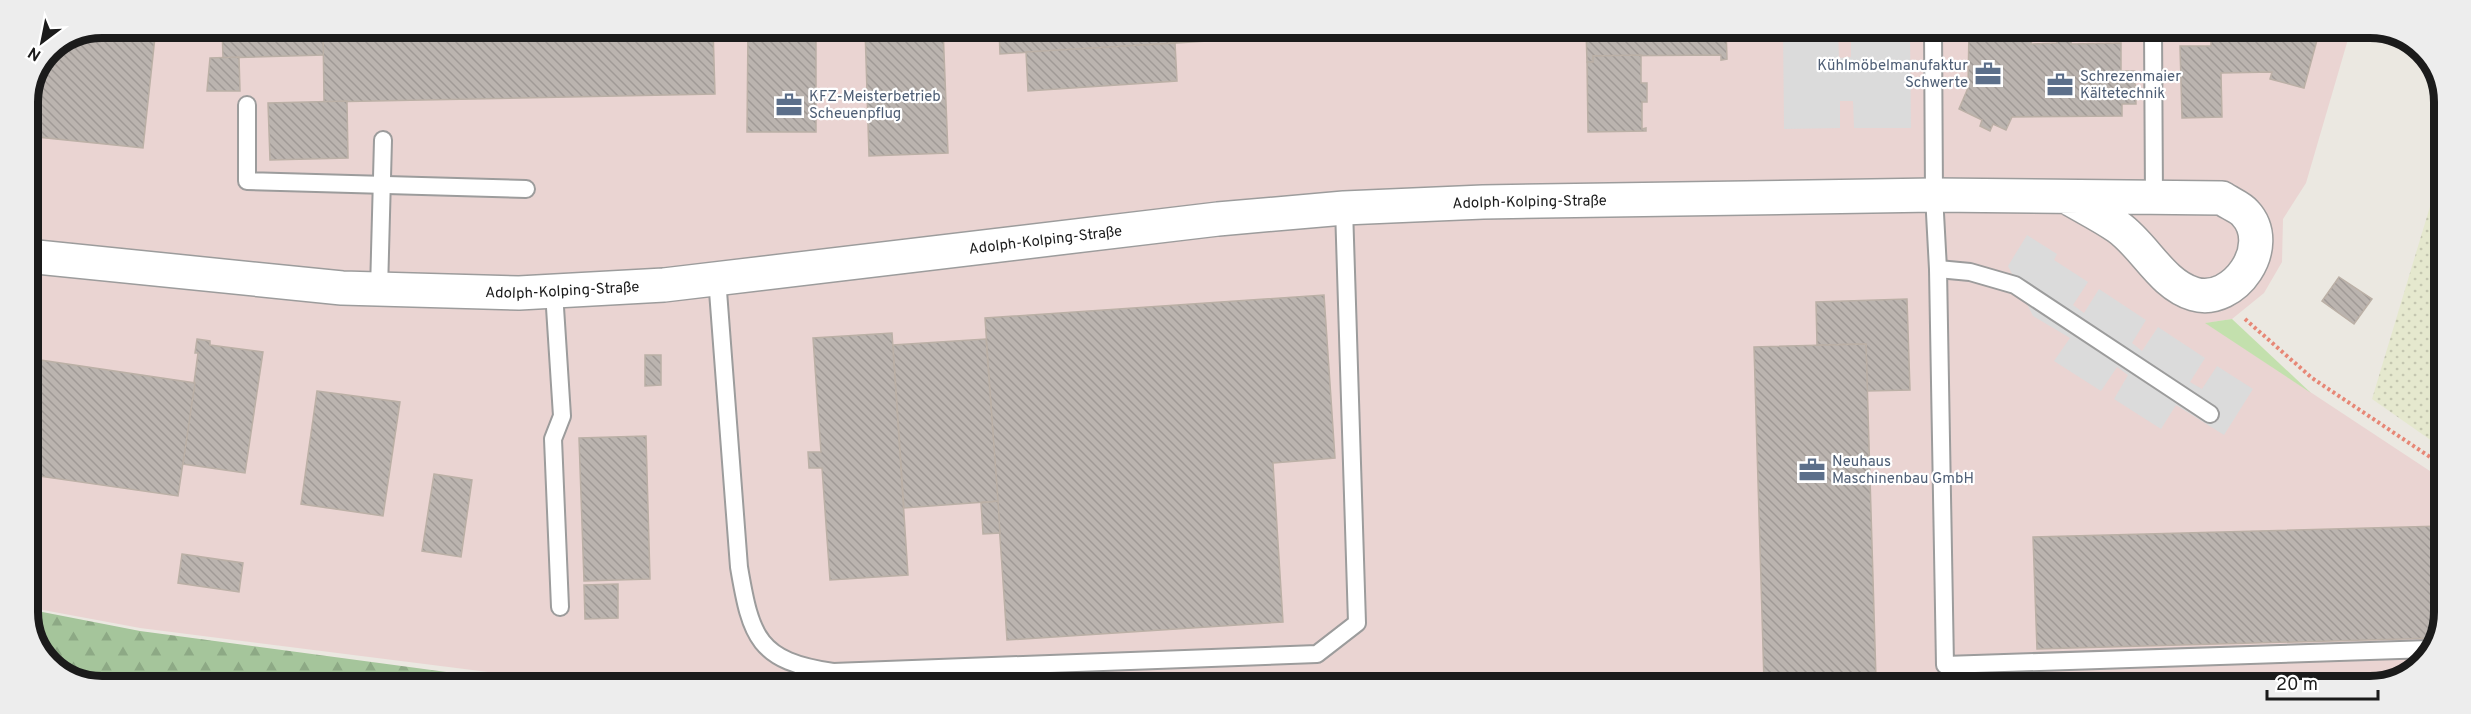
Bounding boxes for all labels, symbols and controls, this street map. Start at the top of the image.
north arrow [12,12,72,72]
text: N [25,41,45,65]
place label: Kühlmöbelmanufaktur Schwerte [1817,57,1968,93]
office icon: Kühlmöbelmanufaktur Schwerte [1973,59,2003,89]
place label: Schrezenmaier Kältetechnik [2080,68,2181,104]
office icon: Schrezenmaier Kältetechnik [2045,70,2075,100]
place label: KFZ-Meisterbetrieb Scheuenpflug [809,88,941,124]
office icon: KFZ-Meisterbetrieb Scheuenpflug [774,90,804,120]
street label: Adolph-Kolping-Straße [1452,192,1607,214]
street label: Adolph-Kolping-Straße [968,222,1123,260]
street label: Adolph-Kolping-Straße [485,278,640,304]
place label: Neuhaus Maschinenbau GmbH [1832,453,1974,489]
office icon: Neuhaus Maschinenbau GmbH [1797,455,1827,485]
scale bar [2267,663,2378,701]
text: 20 m [2276,674,2318,697]

